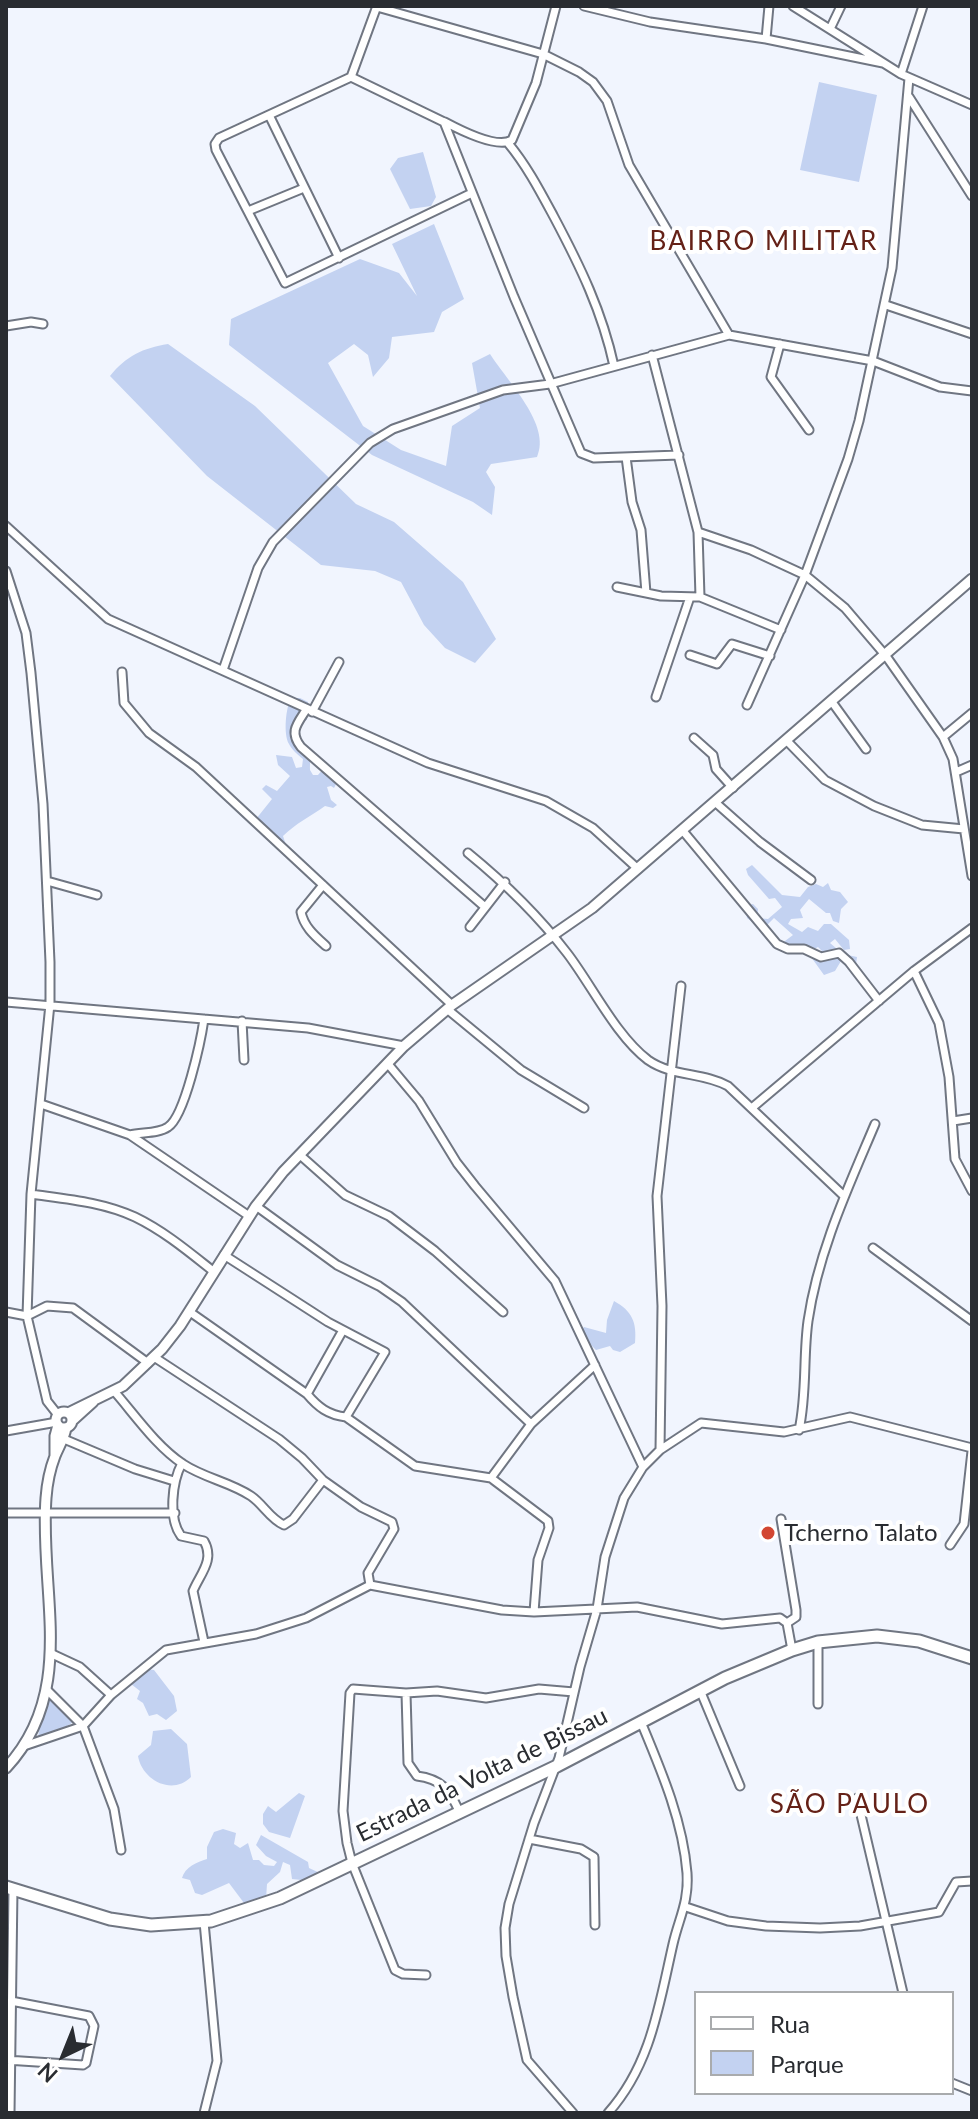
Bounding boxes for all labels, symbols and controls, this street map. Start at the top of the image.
district label: BAIRRO MILITAR [650,226,878,258]
place label: Tcherno Talato [784,1519,938,1547]
marker: Tcherno Talato [759,1524,777,1542]
street label: Estrada da Volta de Bissau [352,1702,612,1848]
district label: SÃO PAULO [770,1789,930,1821]
legend [694,1991,954,2095]
text: Rua [770,2009,810,2038]
north arrow [24,2015,104,2095]
text: Parque [770,2049,844,2078]
text: N [32,2057,63,2089]

